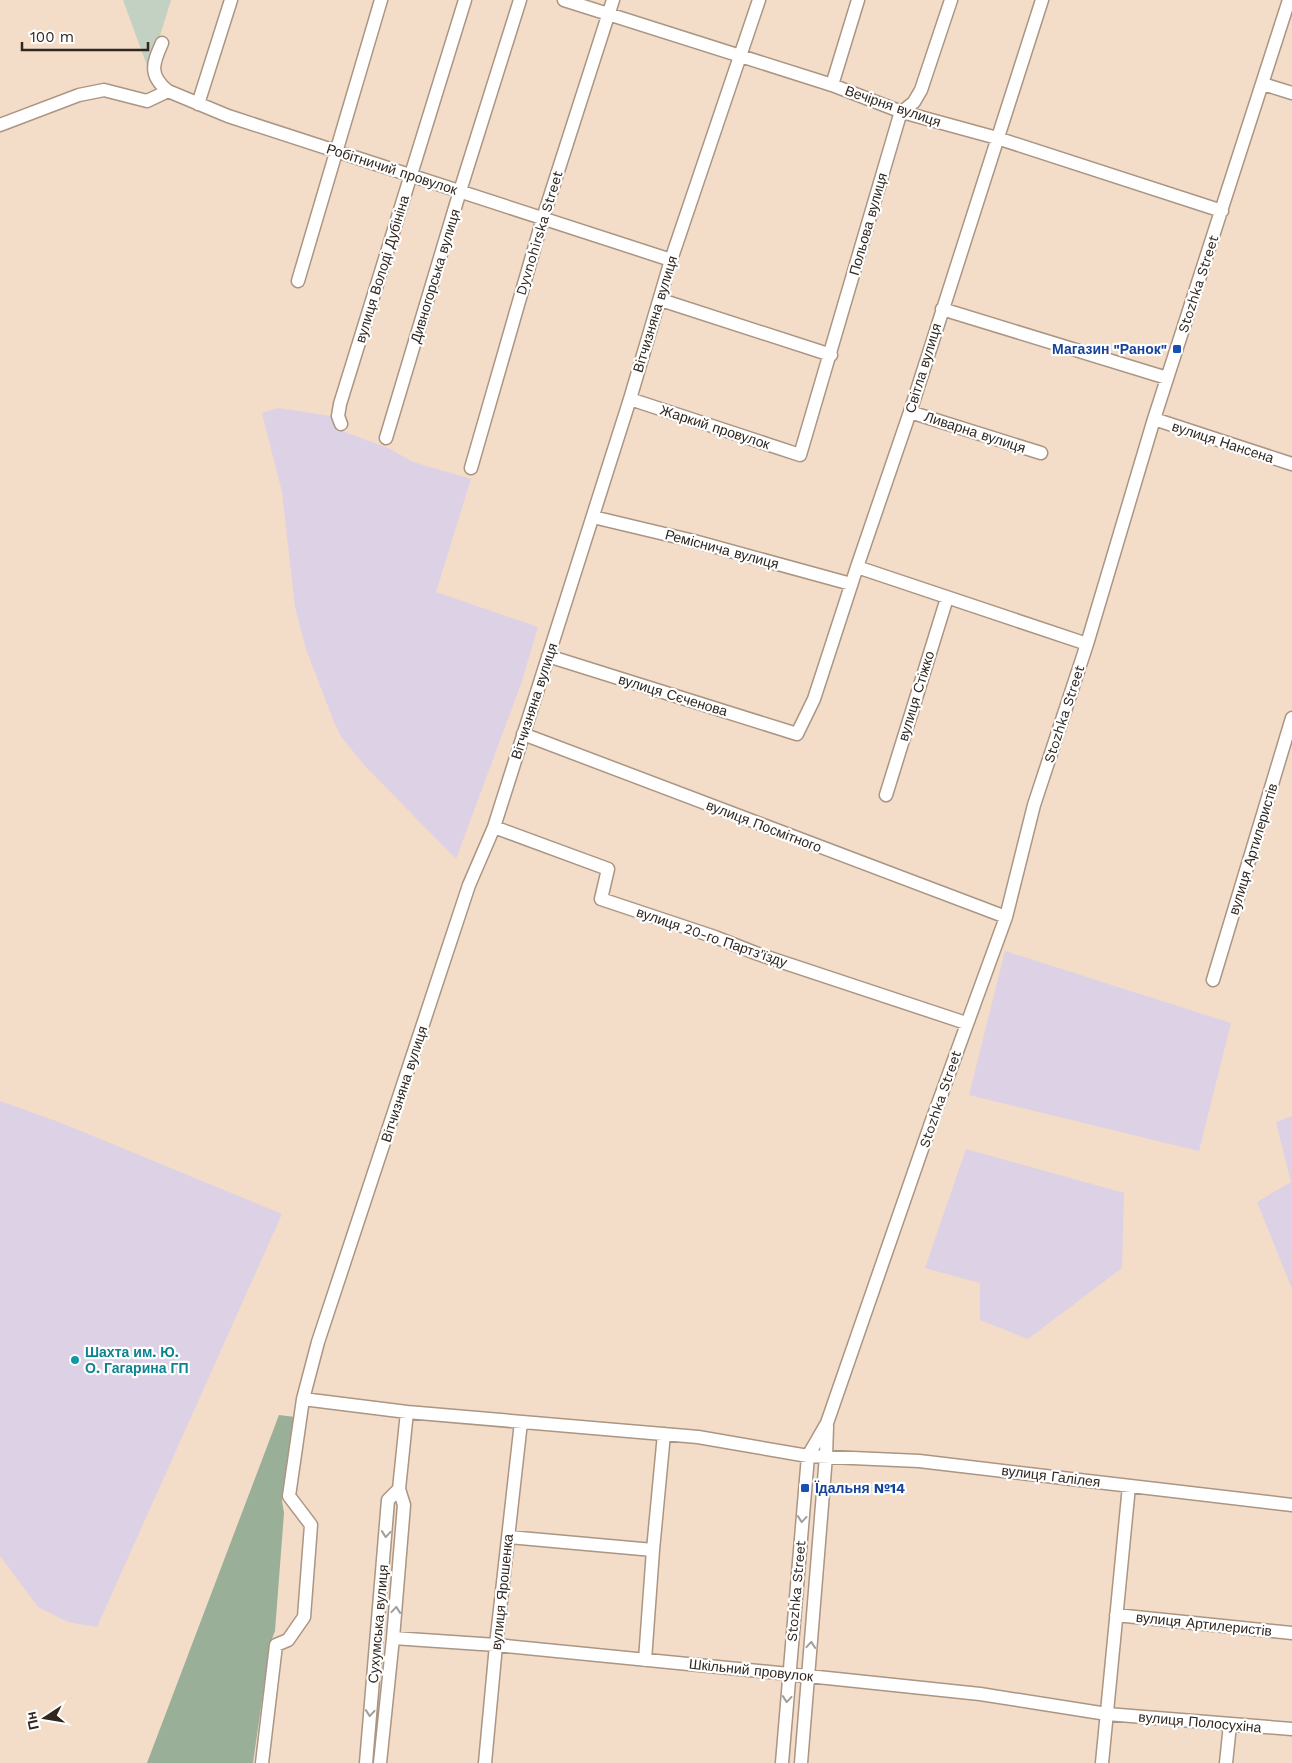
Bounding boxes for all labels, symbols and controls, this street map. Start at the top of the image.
scale bar [22,20,149,52]
text: 100 m [30,28,74,46]
street label: Вечірня вулиця [843,82,943,130]
street label: Робітничий провулок [325,140,460,198]
street label: Dyvnohirska Street [512,169,566,297]
street label: Польова вулиця [846,171,890,277]
street label: вулиця Володі Дубініна [352,193,412,345]
street label: Дивногорська вулиця [407,207,463,345]
street label: Stozhka Street [1175,233,1221,335]
street label: Вітчизняна вулиця [630,254,680,374]
street label: Світла вулиця [902,321,944,415]
place label: Магазин "Ранок" [1052,341,1167,357]
marker: Магазин "Ранок" [1171,343,1183,355]
street label: Жаркий провулок [658,402,773,453]
street label: Ливарна вулиця [922,408,1028,456]
street label: вулиця Нансена [1170,418,1276,466]
street label: Реміснича вулиця [663,526,781,572]
street label: Вітчизняна вулиця [508,641,560,761]
street label: вулиця Стіжко [895,649,937,743]
street label: Stozhka Street [1041,663,1087,765]
street label: вулиця Сєченова [617,671,730,719]
street label: вулиця Артилеристів [1225,781,1281,917]
street label: вулиця Посмітного [704,797,824,855]
street label: вулиця 20-го Партз'їзду [635,904,789,970]
street label: Вітчизняна вулиця [378,1024,430,1144]
street label: Stozhka Street [916,1048,964,1150]
place label: Шахта им. Ю. О. Гагарина ГП [85,1344,189,1376]
marker: Шахта им. Ю. О. Гагарина ГП [69,1354,81,1366]
street label: вулиця Галілея [1001,1462,1101,1490]
place label: Їдальня №14 [814,1480,905,1496]
marker: Їдальня №14 [799,1482,811,1494]
one-way arrow [797,1515,808,1523]
one-way arrow [380,1530,391,1538]
street label: вулиця Ярошенка [488,1533,516,1651]
street label: Stozhka Street [784,1540,808,1642]
street label: Сухумська вулиця [365,1564,391,1684]
one-way arrow [390,1606,401,1614]
street label: вулиця Артилеристів [1135,1609,1273,1639]
one-way arrow [805,1640,816,1648]
street label: Шкільний провулок [688,1656,815,1685]
north arrow [20,1693,70,1743]
one-way arrow [782,1695,793,1703]
one-way arrow [365,1709,376,1717]
street label: вулиця Полосухіна [1138,1709,1262,1735]
text: Пн [23,1710,42,1731]

